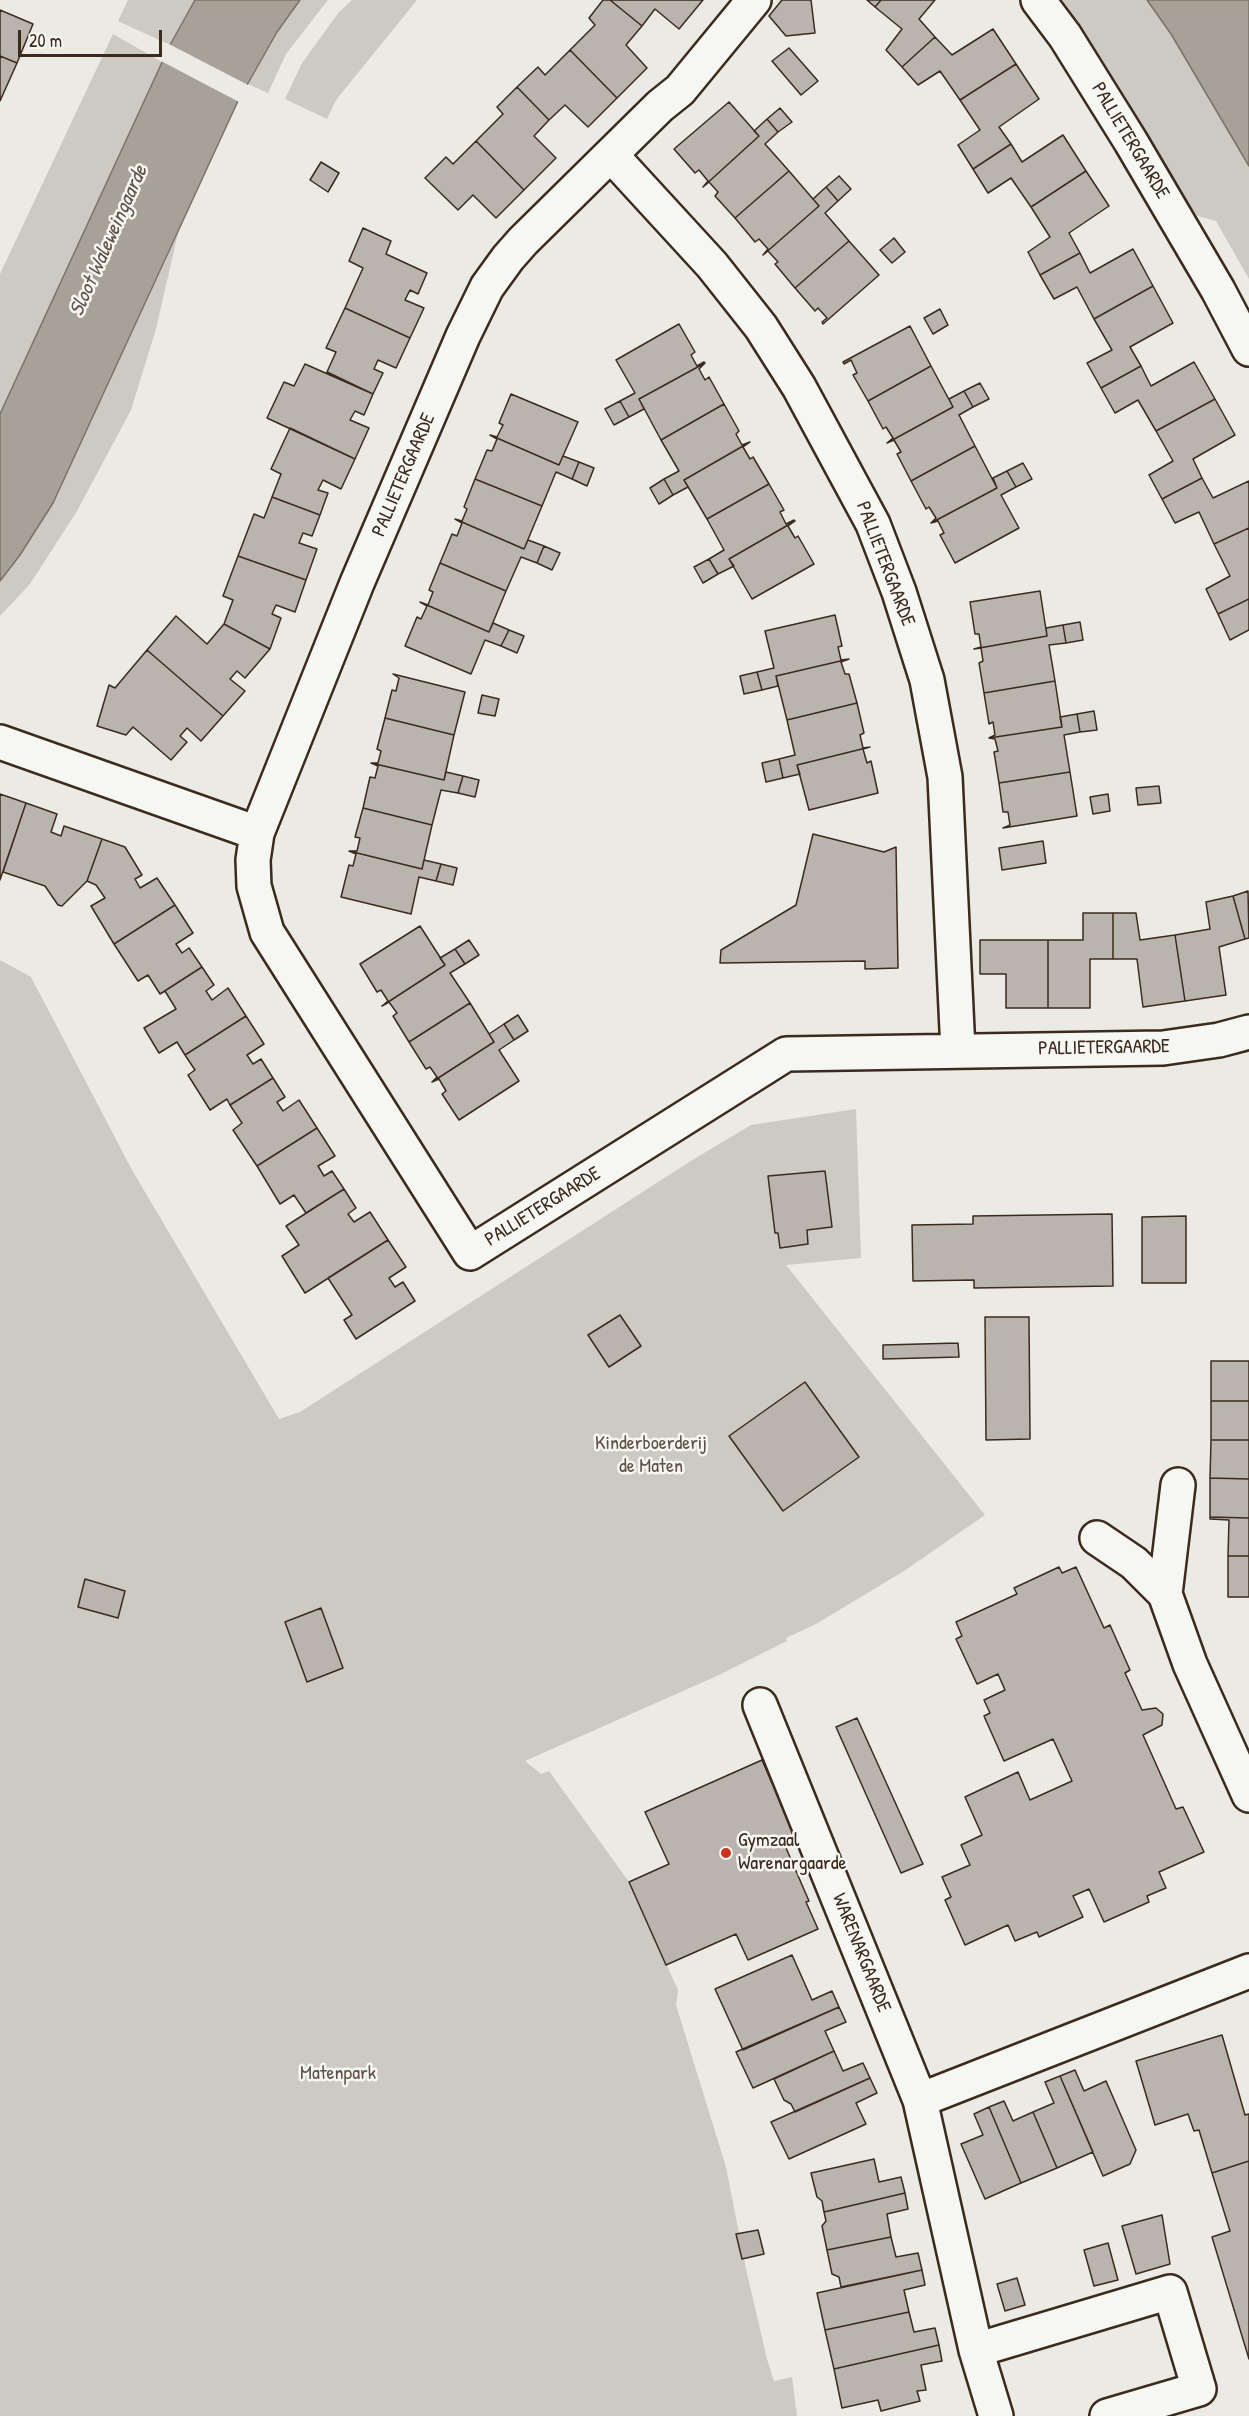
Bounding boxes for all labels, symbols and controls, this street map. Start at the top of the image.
scale bar [21,18,165,56]
text: 20 m [29,28,62,53]
street label: PALLIETERGAARDE [1086,78,1174,204]
water label: Sloot Waleweingaarde [65,162,153,320]
street label: PALLIETERGAARDE [367,410,441,540]
street label: PALLIETERGAARDE [850,498,920,630]
street label: PALLIETERGAARDE [1038,1035,1170,1061]
street label: PALLIETERGAARDE [481,1162,605,1252]
park label: Kinderboerderij de Maten [595,1432,707,1479]
place label: Gymzaal Warenargaarde [738,1829,846,1876]
marker: Gymzaal Warenargaarde [719,1846,733,1860]
street label: WARENARGAARDE [826,1890,896,2016]
park label: Matenpark [300,2062,376,2086]

